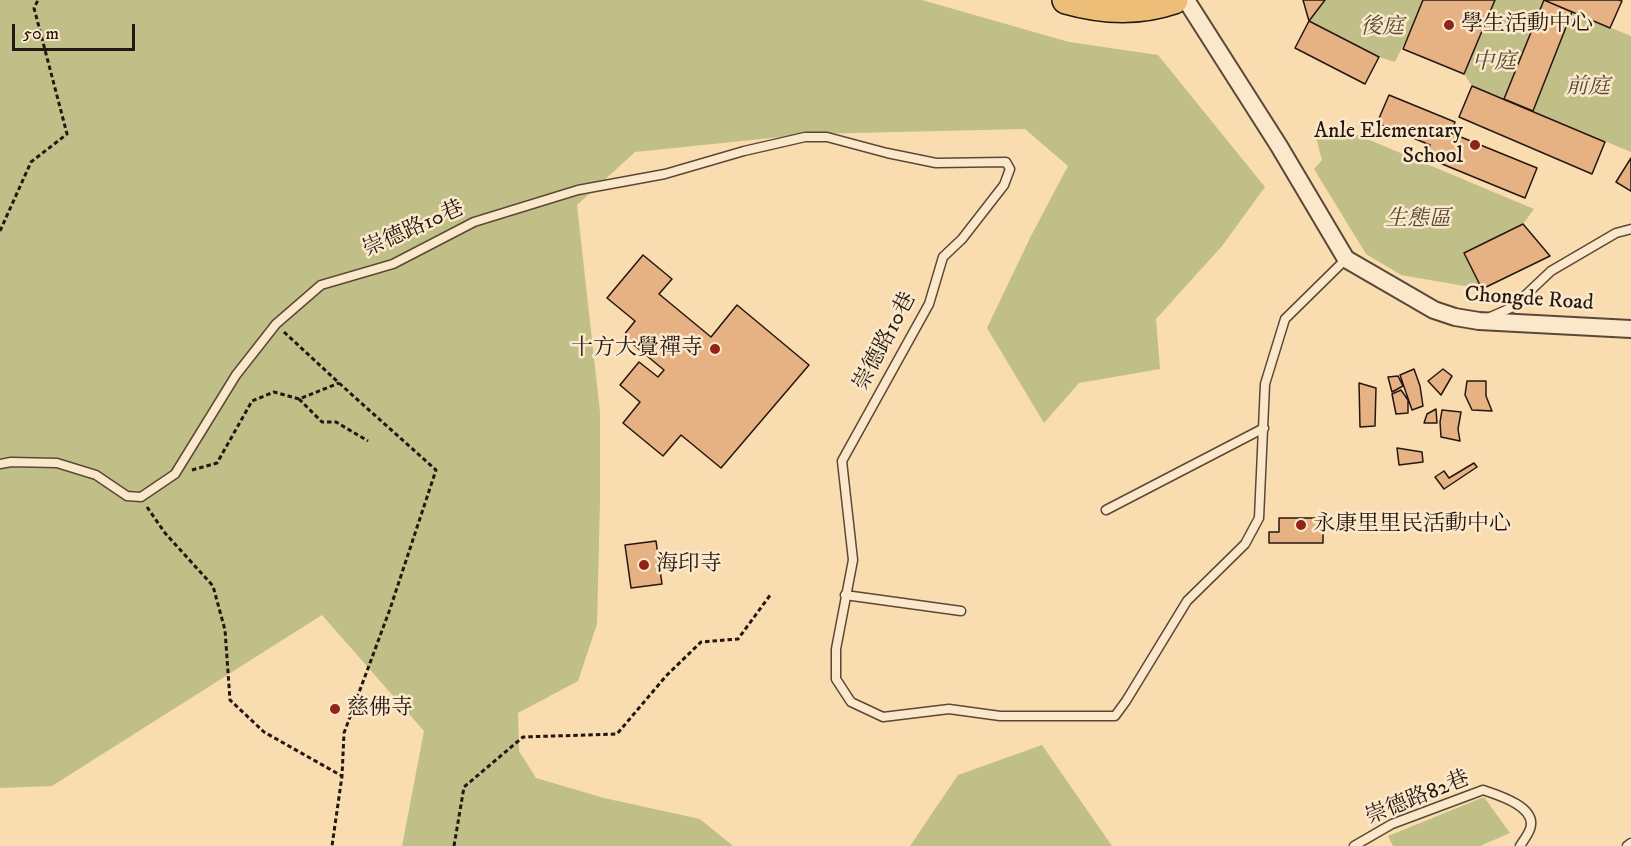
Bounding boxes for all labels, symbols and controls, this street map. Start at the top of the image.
scale bar [15,12,138,50]
place label: 學生活動中心 [1461,12,1593,38]
park label: 後庭 [1360,15,1404,41]
marker: 學生活動中心 [1442,18,1456,32]
text: 50 m [23,23,59,45]
park label: 中庭 [1472,50,1516,76]
park label: 前庭 [1566,75,1610,101]
place label: Anle Elementary School [1314,119,1463,170]
marker: Anle Elementary School [1468,138,1482,152]
street label: 崇德路10巷 [359,196,469,264]
park label: 生態區 [1385,207,1451,233]
street label: Chongde Road [1464,282,1594,318]
street label: 崇德路10巷 [849,288,923,396]
place label: 十方大覺禪寺 [571,336,703,362]
marker: 十方大覺禪寺 [708,342,722,356]
place label: 永康里里民活動中心 [1313,512,1511,538]
marker: 永康里里民活動中心 [1294,518,1308,532]
place label: 海印寺 [656,552,722,578]
marker: 海印寺 [637,558,651,572]
place label: 慈佛寺 [347,696,413,722]
marker: 慈佛寺 [328,702,342,716]
street label: 崇德路82巷 [1362,766,1474,832]

